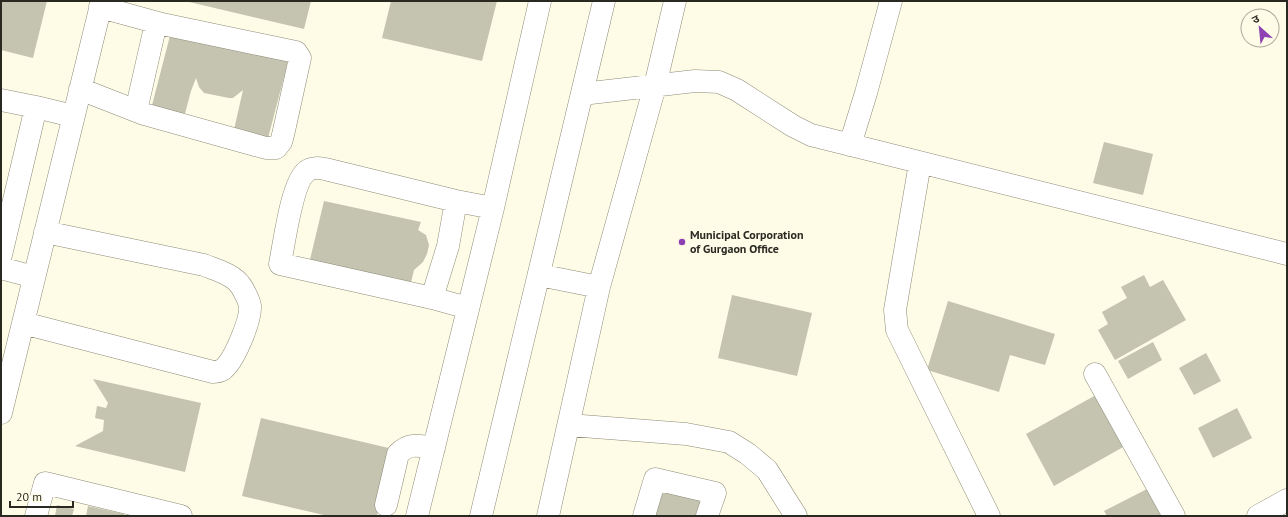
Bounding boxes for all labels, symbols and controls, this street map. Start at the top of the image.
north arrow [1240,8,1280,48]
text: उ [1249,11,1262,27]
place label: Municipal Corporation of Gurgaon Office [690,227,804,256]
marker: Municipal Corporation of Gurgaon Office [677,237,687,247]
scale bar [10,483,73,509]
text: 20 m [16,489,42,504]

